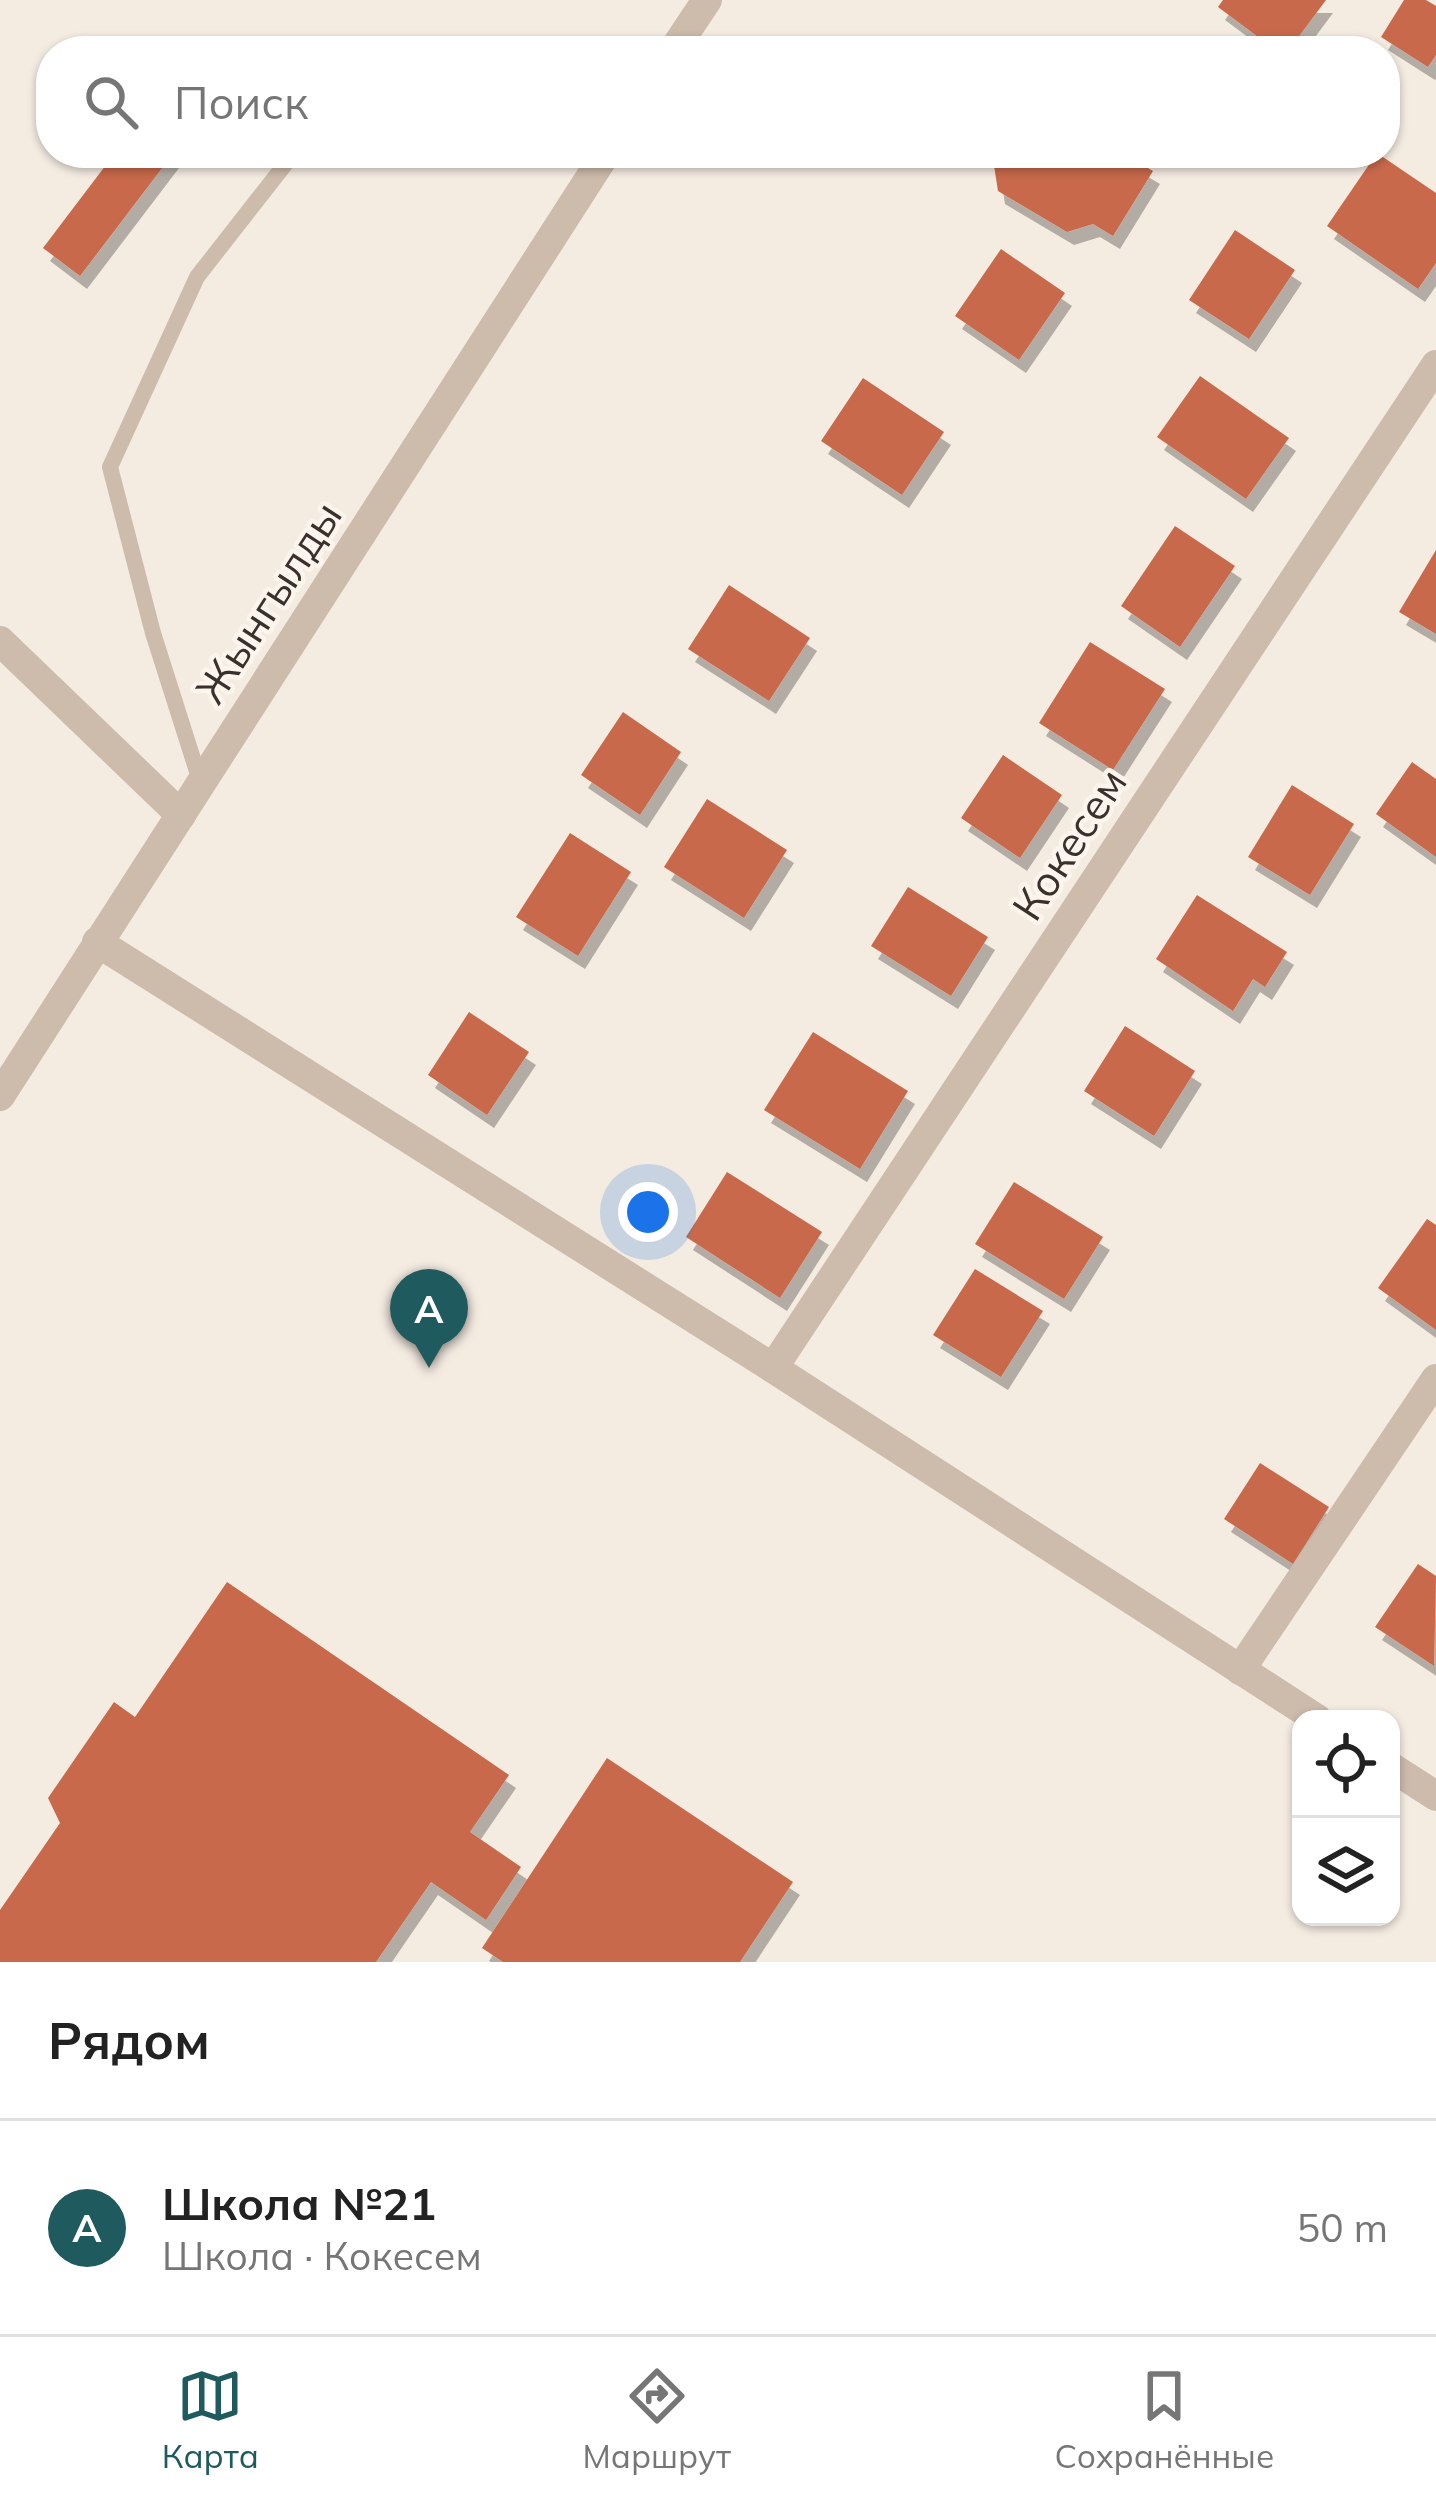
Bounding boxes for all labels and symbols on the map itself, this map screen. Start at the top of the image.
street label: Жынгылды [183,491,353,713]
street label: Кокесем [1000,758,1138,930]
your location [618,1182,678,1242]
pin: A [390,1269,468,1368]

